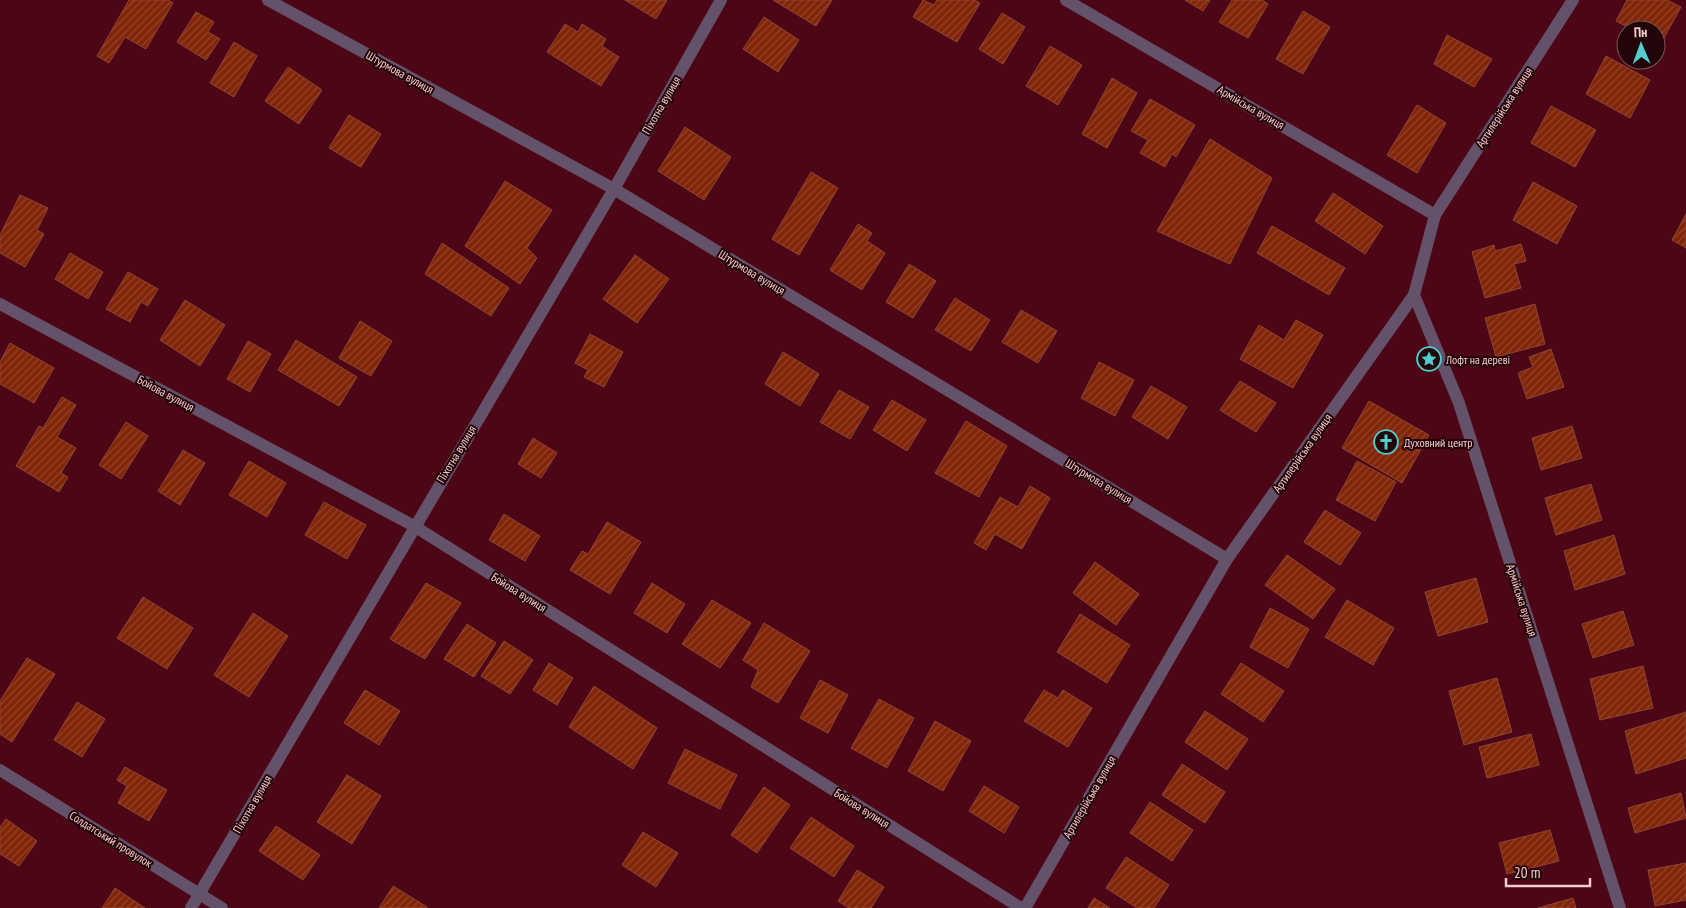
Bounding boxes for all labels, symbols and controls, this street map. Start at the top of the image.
north arrow [1616,20,1666,70]
text: Пн [1633,23,1648,41]
street label: Штурмова вулиця [364,47,437,97]
street label: Артилерійська вулиця [1472,64,1536,150]
street label: Піхотна вулиця [638,73,684,137]
street label: Армійська вулиця [1215,82,1288,132]
street label: Штурмова вулиця [716,246,788,298]
place icon: Лофт на дереві [1416,346,1442,372]
place label: Лофт на дереві [1445,352,1510,367]
street label: Бойова вулиця [135,372,197,414]
street label: Артилерійська вулиця [1269,410,1335,495]
street label: Піхотна вулиця [433,422,479,485]
church icon: Духовний центр [1373,429,1399,455]
place label: Духовний центр [1404,435,1472,450]
street label: Штурмова вулиця [1063,455,1135,507]
street label: Армійська вулиця [1503,562,1541,638]
street label: Бойова вулиця [489,569,550,615]
street label: Артилерійська вулиця [1059,753,1119,841]
street label: Піхотна вулиця [229,772,275,836]
street label: Бойова вулиця [832,785,893,831]
street label: Солдатський провулок [67,807,156,871]
scale bar [1506,856,1590,888]
text: 20 m [1514,863,1540,882]

